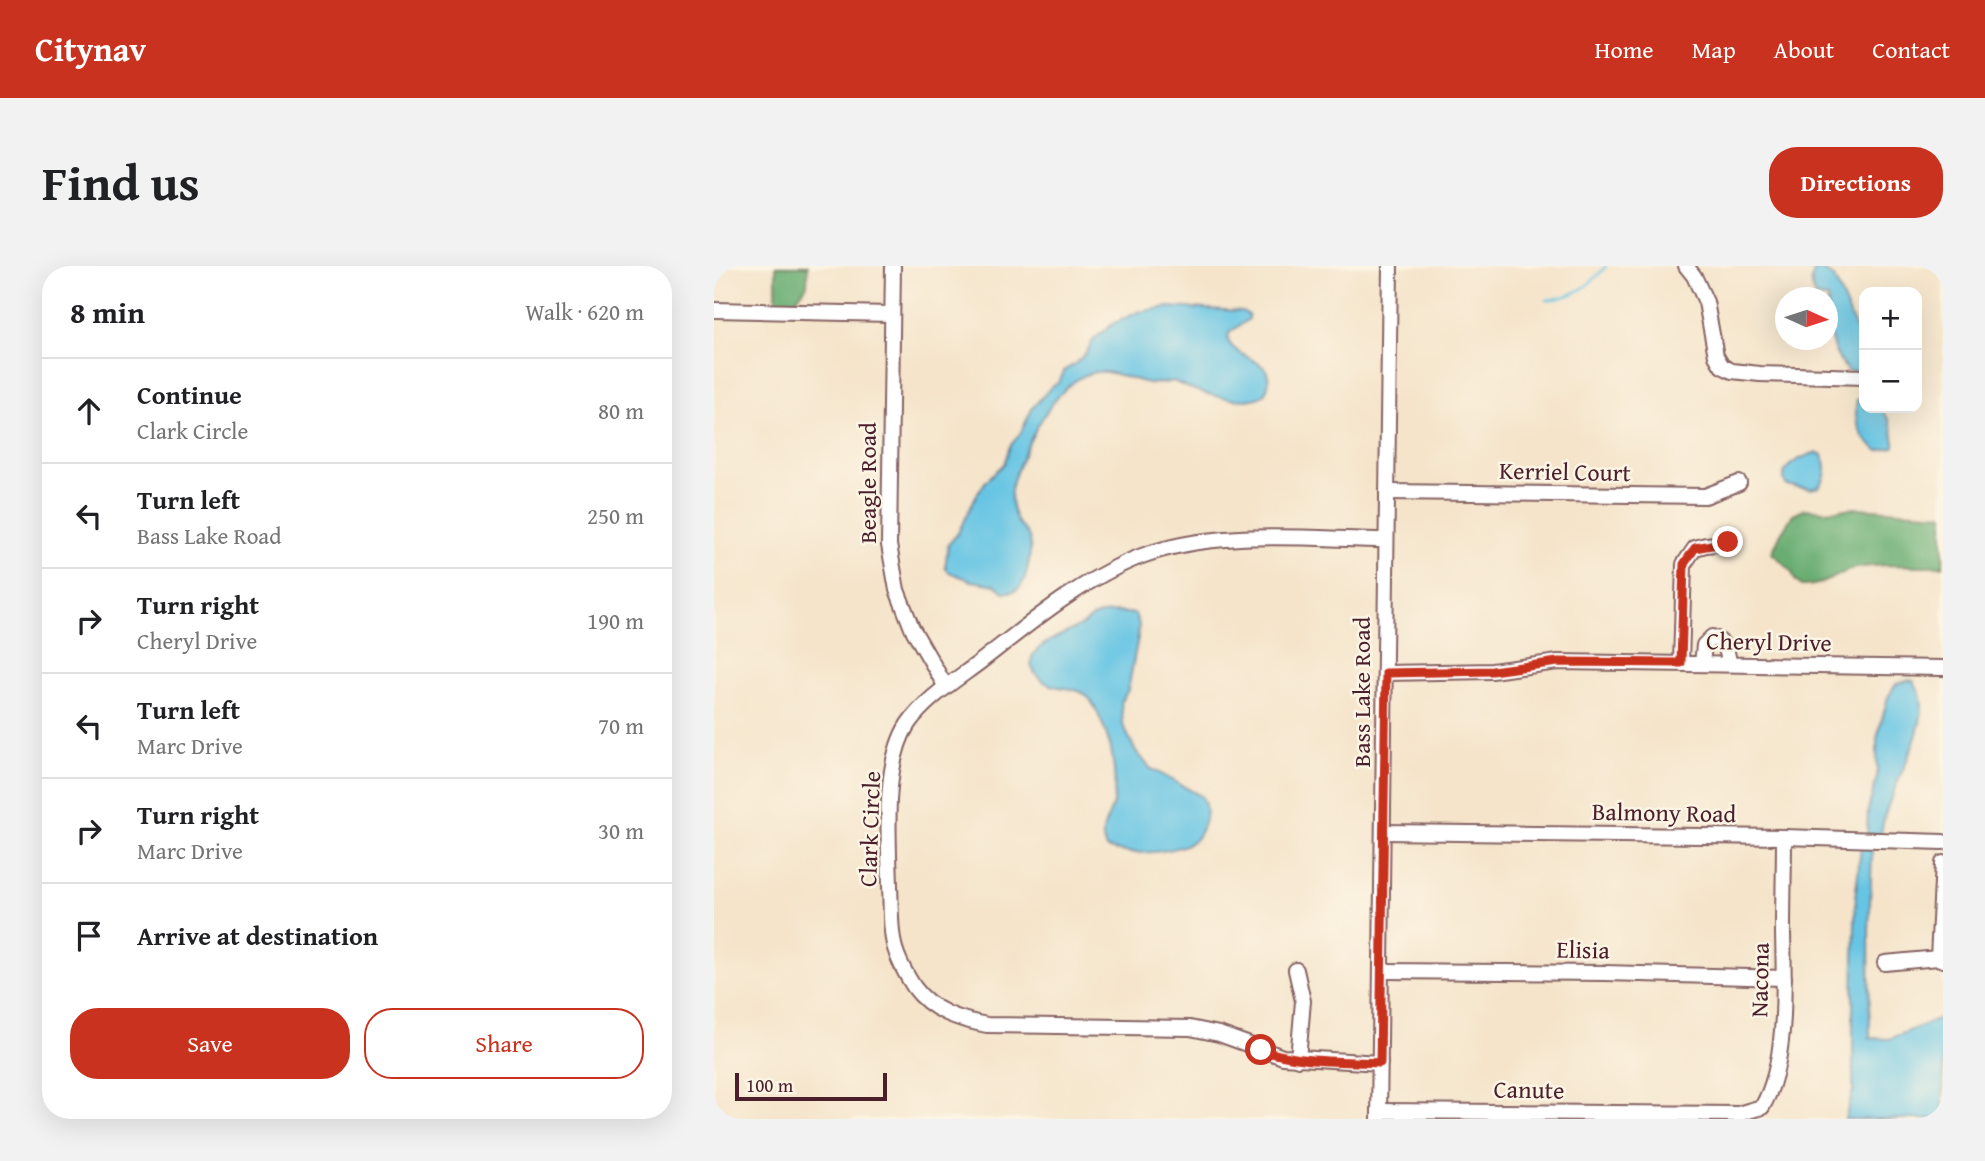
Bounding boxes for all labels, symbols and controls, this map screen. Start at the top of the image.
text: Citynav [35,25,146,73]
text: Home [1595,32,1654,67]
text: Map [1692,32,1736,67]
text: About [1774,32,1834,67]
text: Contact [1872,32,1950,67]
text: Find us [42,146,200,218]
button: Directions [1769,147,1943,218]
north arrow [1775,287,1838,350]
map controls [1859,287,1922,413]
button: + [1859,287,1922,350]
text: 8 min [70,290,145,334]
text: Walk · 620 m [525,295,644,328]
button: − [1859,350,1922,413]
text: Continue [137,375,242,414]
icon: ahead [70,392,108,430]
text: 80 m [598,394,644,427]
text: Clark Circle [137,414,248,447]
street label: Beagle Road [850,422,885,544]
street label: Kerriel Court [1499,453,1632,490]
text: Turn left [137,480,240,519]
icon: left [70,497,108,535]
text: 250 m [587,499,644,532]
text: Bass Lake Road [137,519,282,552]
route end [1712,526,1743,557]
text: Turn right [137,585,259,624]
icon: right [70,602,108,640]
text: 190 m [587,604,644,637]
street label: Bass Lake Road [1344,616,1379,767]
street label: Cheryl Drive [1706,623,1832,660]
text: Cheryl Drive [137,624,257,657]
text: Turn left [137,690,240,729]
icon: left [70,707,108,745]
text: 70 m [598,709,644,742]
text: Marc Drive [137,729,243,762]
street label: Clark Circle [850,770,889,888]
street label: Balmony Road [1591,794,1737,831]
text: Turn right [137,795,259,834]
icon: right [70,812,108,850]
text: 30 m [598,814,644,847]
text: Marc Drive [137,834,243,867]
text: Arrive at destination [137,916,378,955]
icon: arrive [70,917,108,955]
street label: Elisia [1556,932,1611,967]
street label: Nacona [1741,942,1778,1018]
button: Save [70,1008,350,1079]
button: Share [364,1008,644,1079]
route start [1245,1034,1276,1065]
scale bar [735,1070,887,1102]
text: 100 m [746,1071,793,1099]
street label: Canute [1493,1071,1565,1108]

